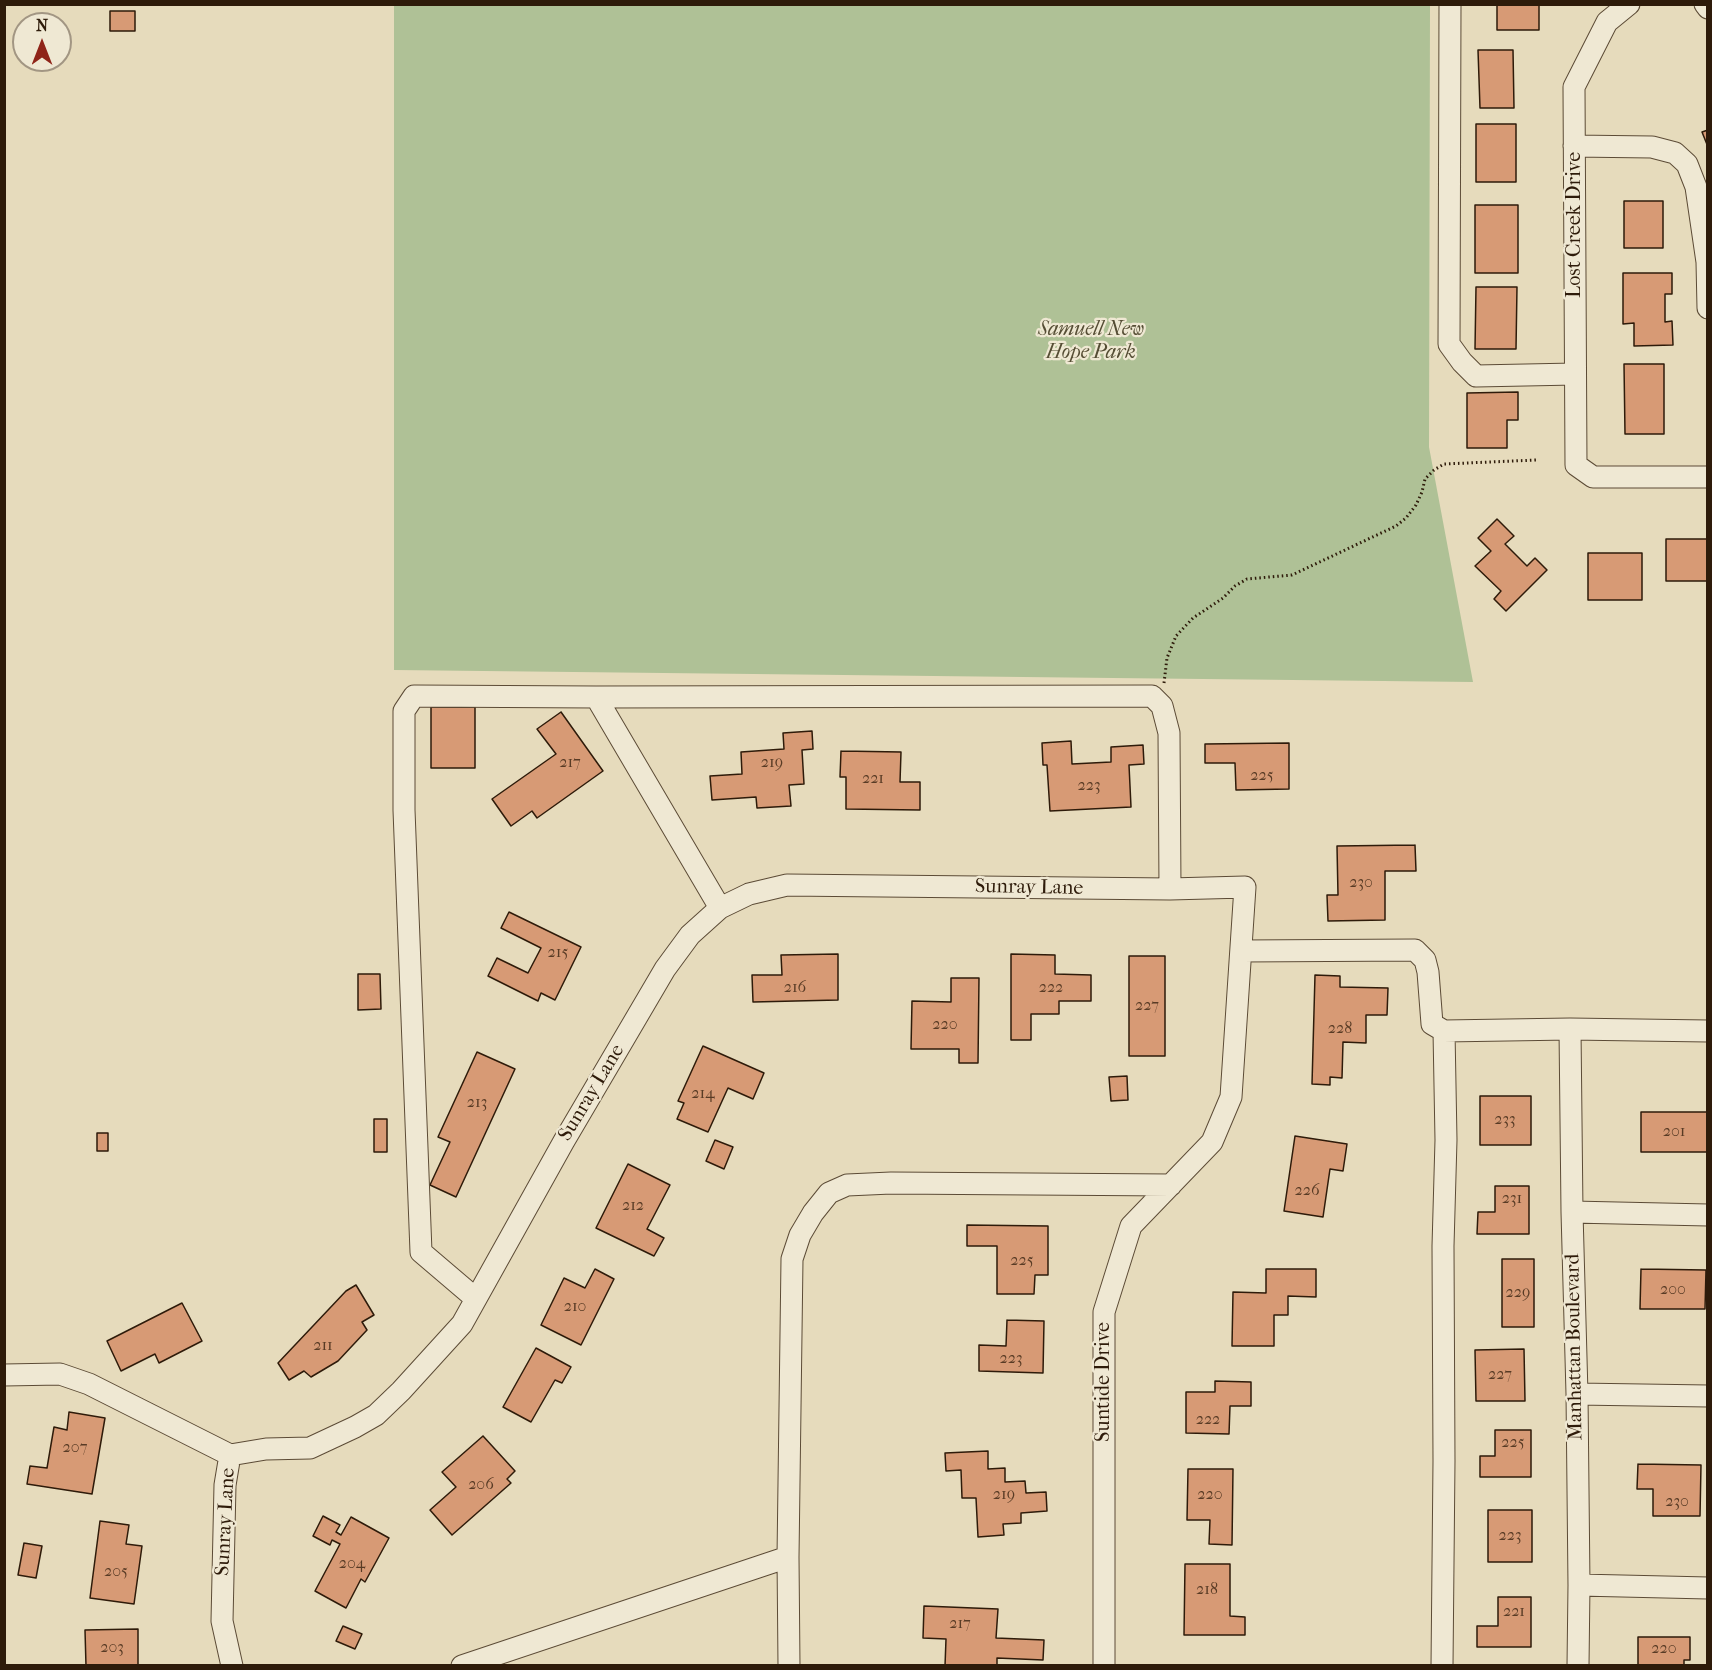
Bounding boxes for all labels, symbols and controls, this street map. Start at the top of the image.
north arrow [12,12,72,72]
text: N [36,16,48,35]
street label: Lost Creek Drive [1563,152,1587,298]
park label: Samuell New Hope Park [1038,318,1144,365]
house number: 217 [559,753,581,773]
house number: 219 [761,753,783,773]
house number: 225 [1250,766,1274,786]
house number: 221 [862,769,884,789]
house number: 223 [1077,776,1101,796]
house number: 230 [1349,873,1373,893]
street label: Sunray Lane [975,875,1083,901]
house number: 215 [548,943,568,963]
house number: 216 [784,978,806,998]
house number: 222 [1039,978,1063,998]
house number: 227 [1135,996,1159,1016]
house number: 220 [932,1015,958,1035]
house number: 228 [1328,1019,1352,1039]
street label: Sunray Lane [554,1040,630,1146]
house number: 214 [691,1084,715,1104]
house number: 213 [467,1093,487,1113]
house number: 233 [1494,1110,1516,1130]
house number: 201 [1663,1122,1685,1142]
house number: 226 [1294,1181,1320,1201]
house number: 231 [1502,1189,1522,1209]
house number: 212 [622,1196,644,1216]
house number: 225 [1010,1251,1034,1271]
street label: Manhattan Boulevard [1561,1253,1589,1441]
house number: 200 [1660,1280,1686,1300]
house number: 229 [1506,1283,1530,1303]
house number: 210 [564,1297,586,1317]
street label: Suntide Drive [1092,1322,1116,1442]
house number: 211 [313,1336,333,1356]
house number: 223 [999,1349,1023,1369]
house number: 227 [1488,1365,1512,1385]
house number: 222 [1196,1410,1220,1430]
house number: 225 [1501,1433,1525,1453]
house number: 207 [63,1438,87,1458]
street label: Sunray Lane [211,1467,241,1577]
house number: 206 [468,1475,494,1495]
house number: 219 [993,1485,1015,1505]
house number: 220 [1197,1485,1223,1505]
house number: 230 [1665,1492,1689,1512]
house number: 223 [1498,1526,1522,1546]
house number: 204 [339,1554,365,1574]
house number: 205 [104,1562,128,1582]
house number: 218 [1196,1580,1218,1600]
house number: 221 [1503,1602,1525,1622]
house number: 217 [949,1614,971,1634]
house number: 203 [100,1638,124,1658]
house number: 220 [1651,1639,1677,1659]

